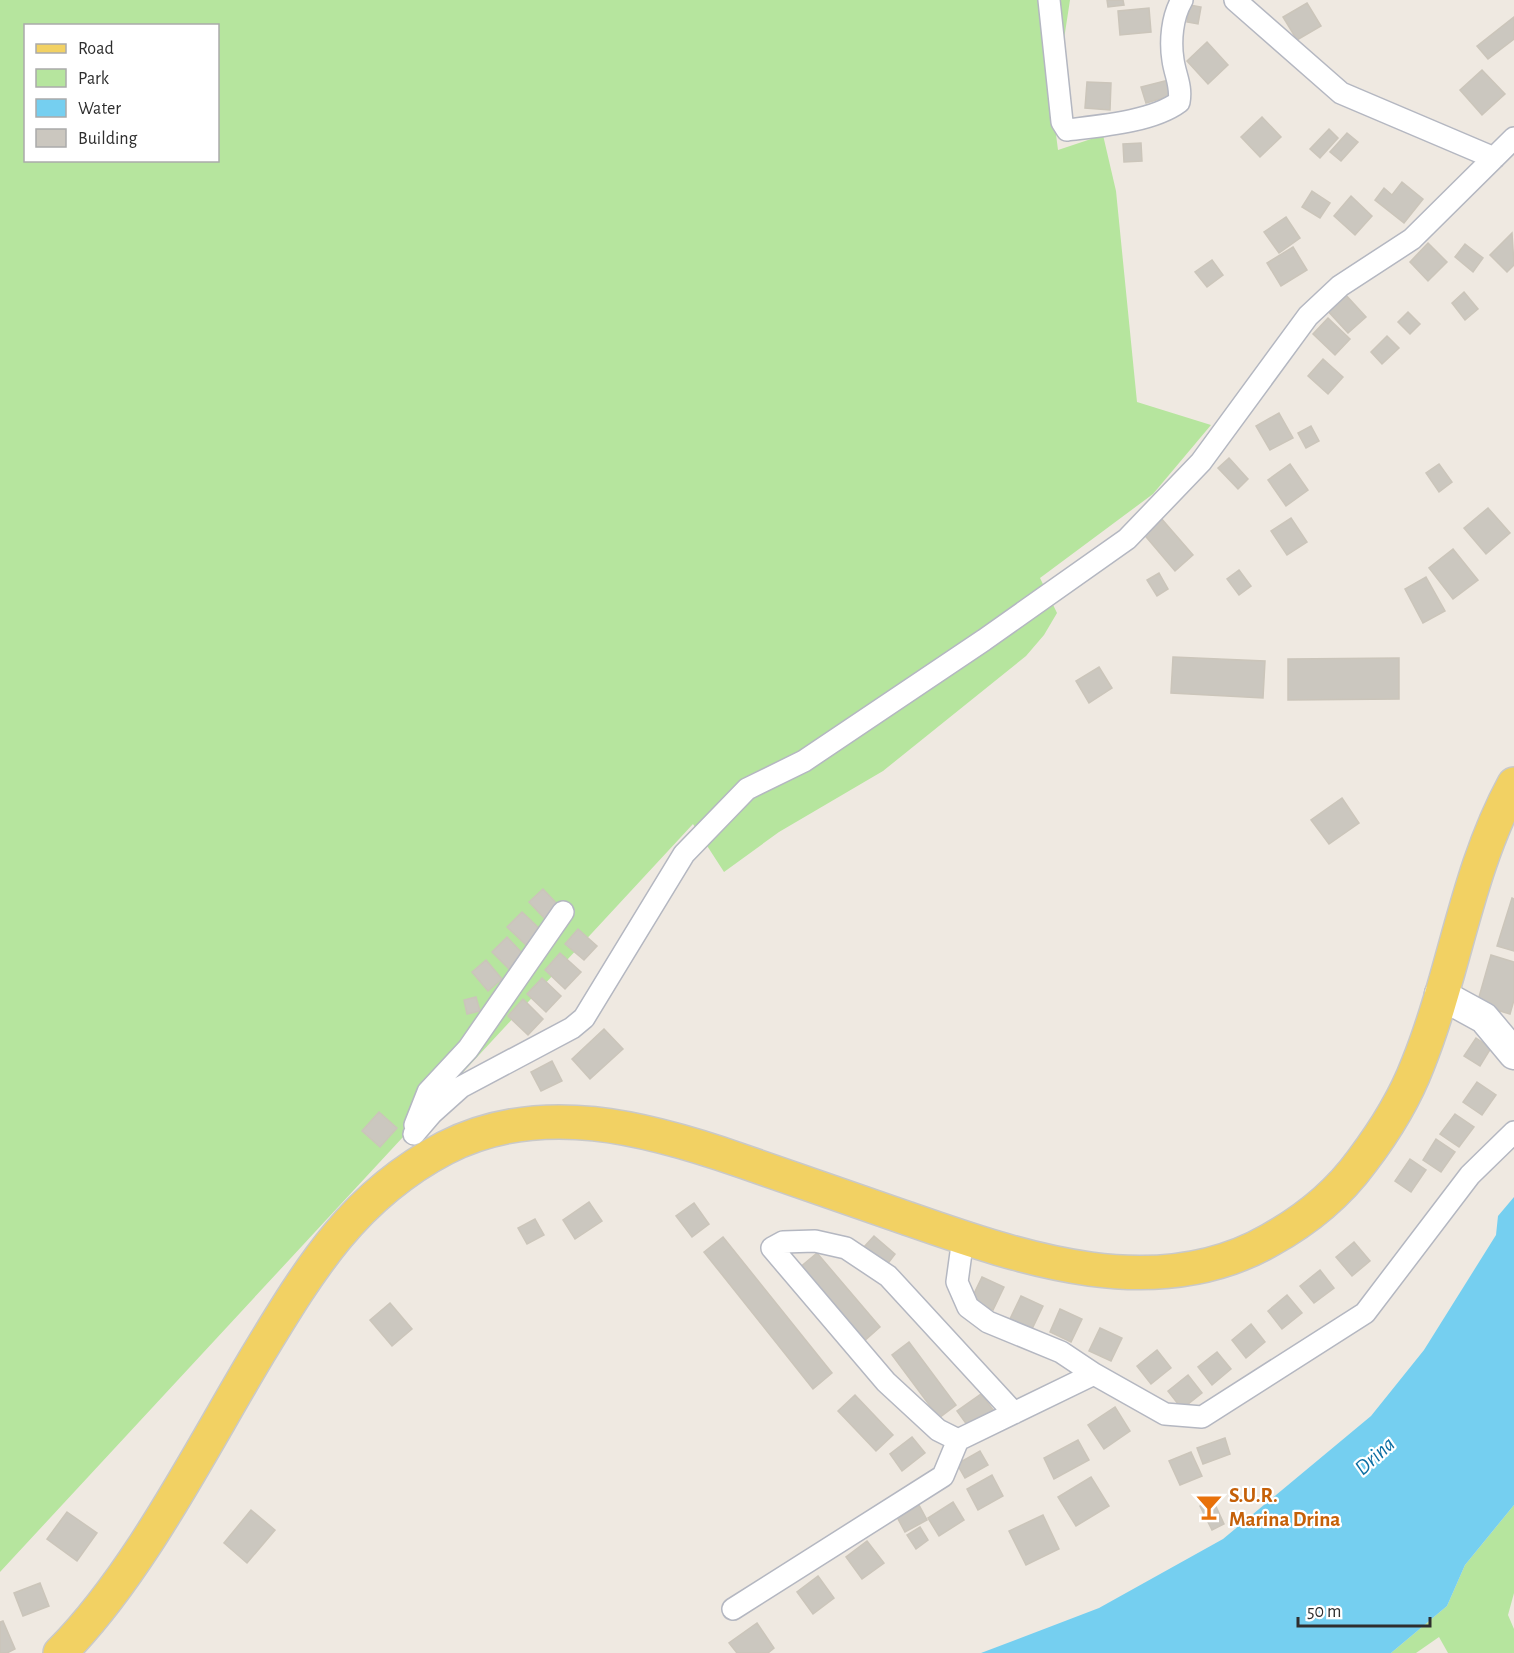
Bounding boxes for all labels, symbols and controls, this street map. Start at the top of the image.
legend [24,24,219,162]
text: Road [78,40,114,58]
text: Park [78,70,110,88]
text: Water [78,100,121,118]
text: Building [78,130,138,148]
water label: Drina [1350,1432,1399,1479]
place label: S.U.R. Marina Drina [1229,1485,1340,1530]
bar icon: S.U.R. Marina Drina [1194,1492,1224,1522]
scale bar [1298,1590,1430,1628]
text: 50 m [1307,1603,1341,1621]

